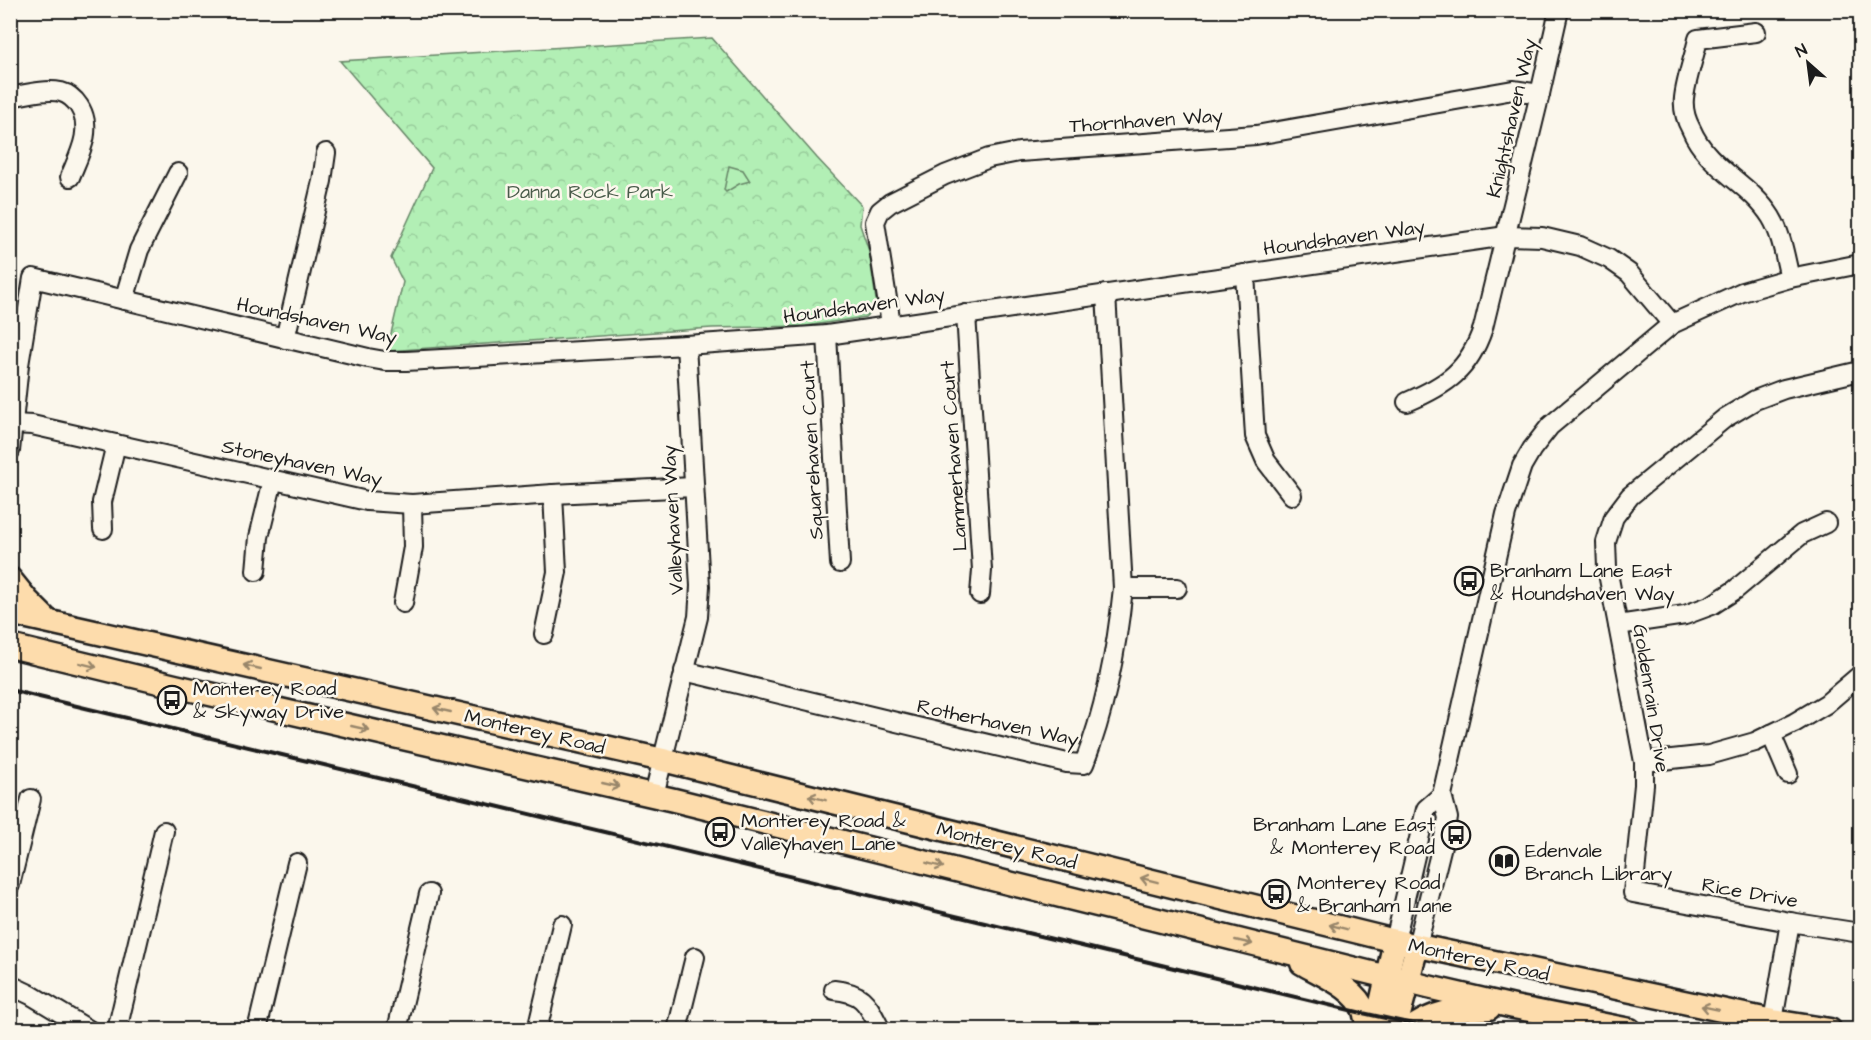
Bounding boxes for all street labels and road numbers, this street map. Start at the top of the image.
street label: Knightshaven Way [1480,36,1545,201]
street label: Thornhaven Way [1068,102,1224,141]
street label: Houndshaven Way [1261,213,1427,264]
street label: Houndshaven Way [781,281,947,332]
street label: Houndshaven Way [234,290,399,353]
street label: Squarehaven Court [793,360,831,540]
street label: Lammerhaven Court [933,360,975,552]
street label: Stoneyhaven Way [219,432,385,495]
street label: Valleyhaven Way [655,444,692,596]
street label: Goldenrain Drive [1625,622,1677,774]
street label: Rotherhaven Way [914,692,1081,755]
street label: Monterey Road [461,702,608,763]
street label: Monterey Road [934,815,1080,878]
street label: Rice Drive [1700,871,1800,915]
street label: Monterey Road [1405,931,1552,990]

